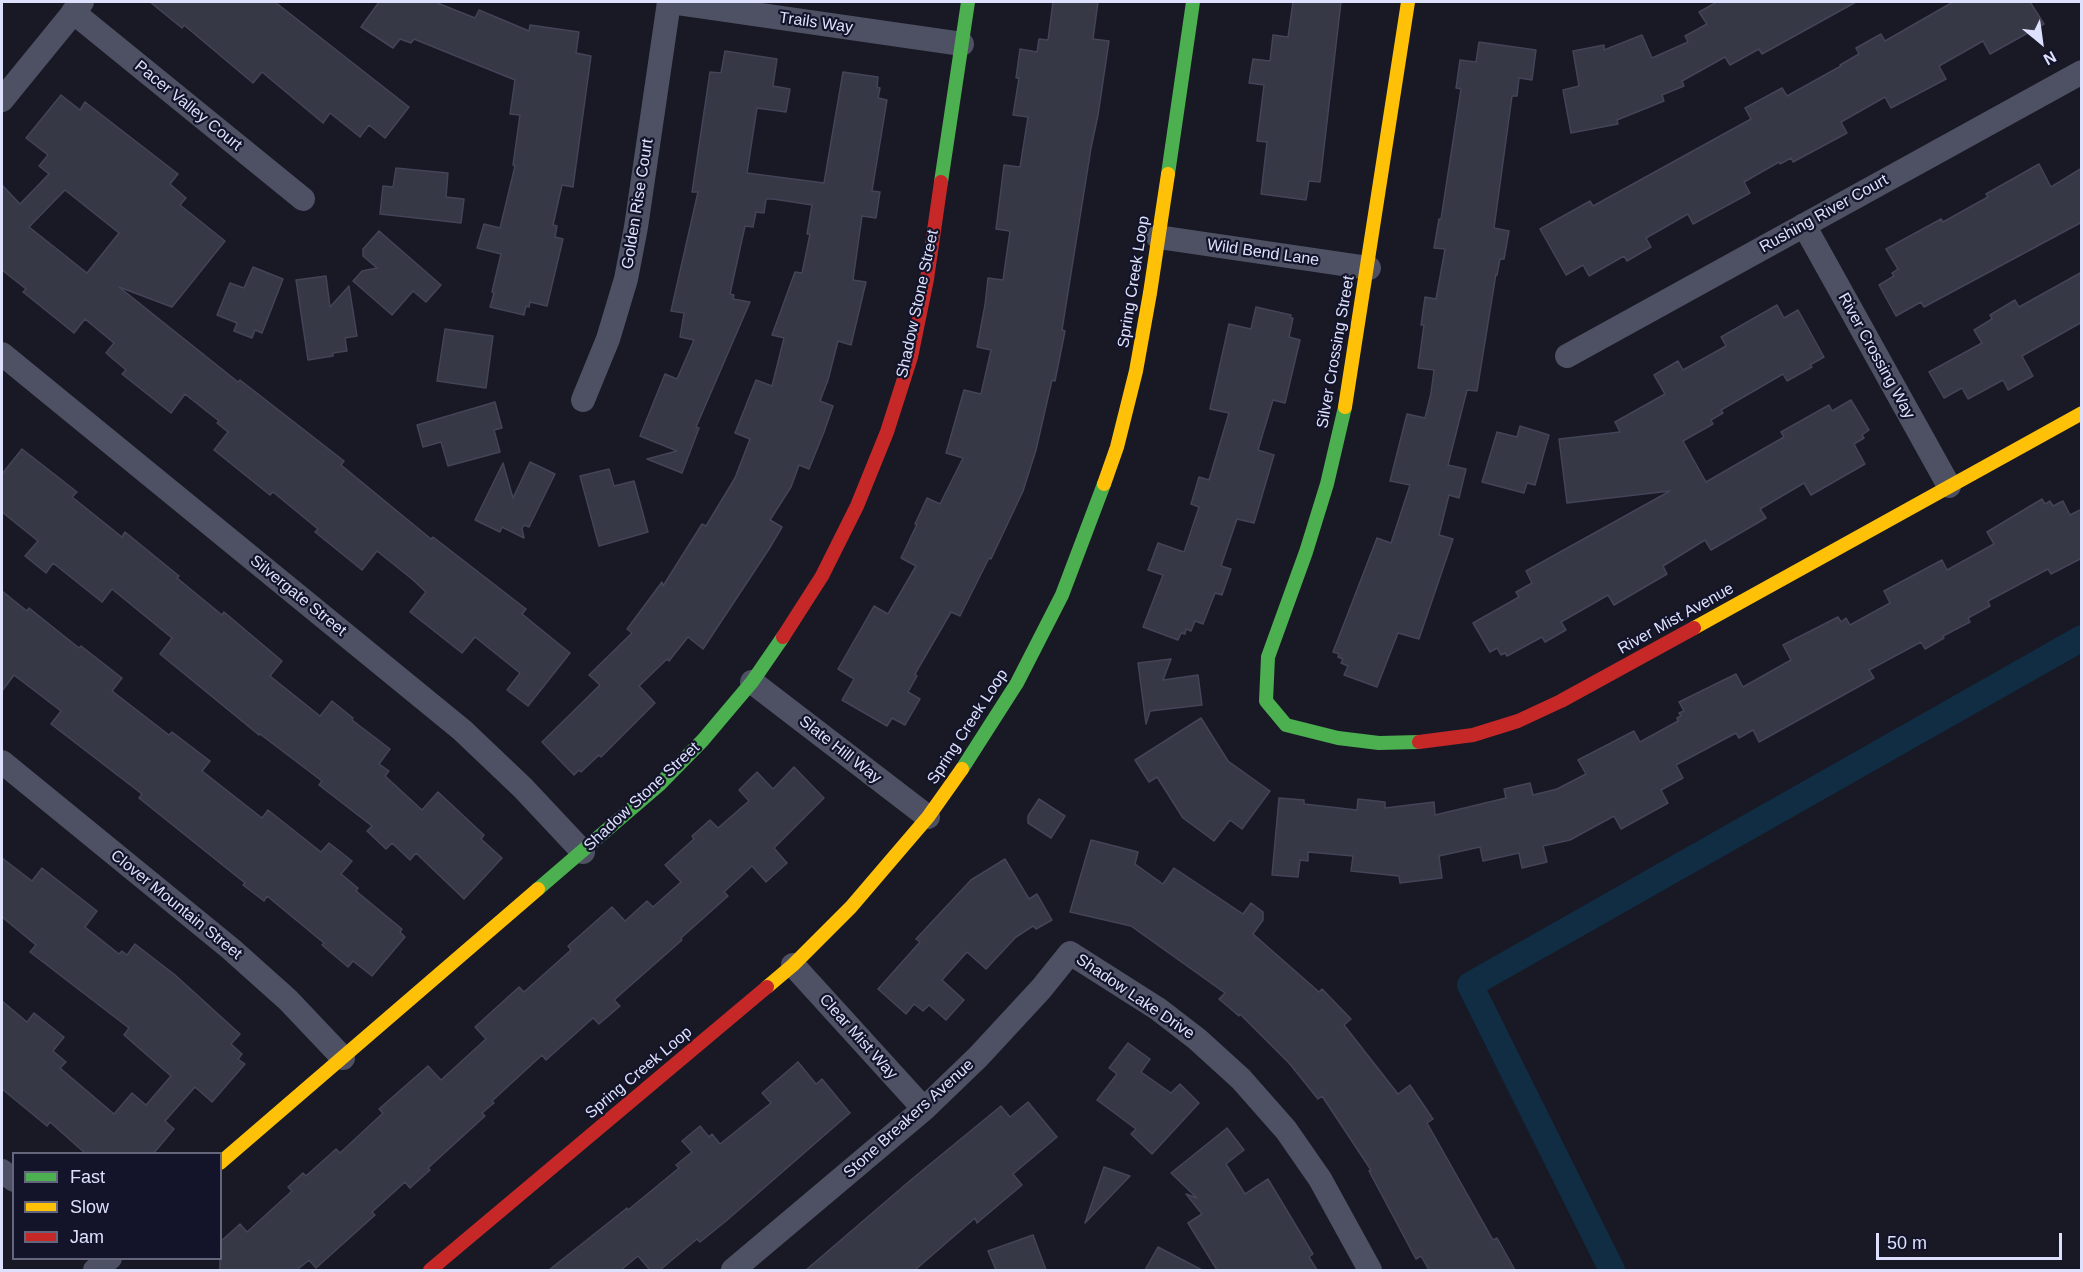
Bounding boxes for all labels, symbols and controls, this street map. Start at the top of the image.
street label: Trails Way [778,8,854,38]
north arrow [2011,12,2071,72]
text: N [2041,48,2059,68]
street label: Pacer Valley Court [131,57,245,155]
street label: Golden Rise Court [618,137,658,271]
street label: Rushing River Court [1756,171,1892,257]
street label: Spring Creek Loop [1114,215,1154,349]
street label: Shadow Stone Street [893,228,943,380]
street label: Wild Bend Lane [1206,236,1320,270]
street label: Silver Crossing Street [1313,274,1359,430]
street label: River Crossing Way [1833,290,1919,422]
street label: Silvergate Street [246,551,350,641]
street label: River Mist Avenue [1615,579,1737,659]
street label: Spring Creek Loop [924,666,1012,788]
street label: Slate Hill Way [795,712,885,788]
street label: Shadow Stone Street [580,738,704,856]
street label: Clover Mountain Street [106,846,246,964]
street label: Shadow Lake Drive [1072,950,1198,1044]
street label: Clear Mist Way [815,990,901,1084]
street label: Spring Creek Loop [582,1023,696,1123]
street label: Stone Breakers Avenue [840,1055,978,1183]
legend [12,1152,222,1260]
text: Fast [70,1167,105,1187]
text: Slow [70,1197,109,1217]
scale bar [1879,1221,2065,1259]
text: Jam [70,1227,104,1247]
text: 50 m [1887,1233,1927,1253]

